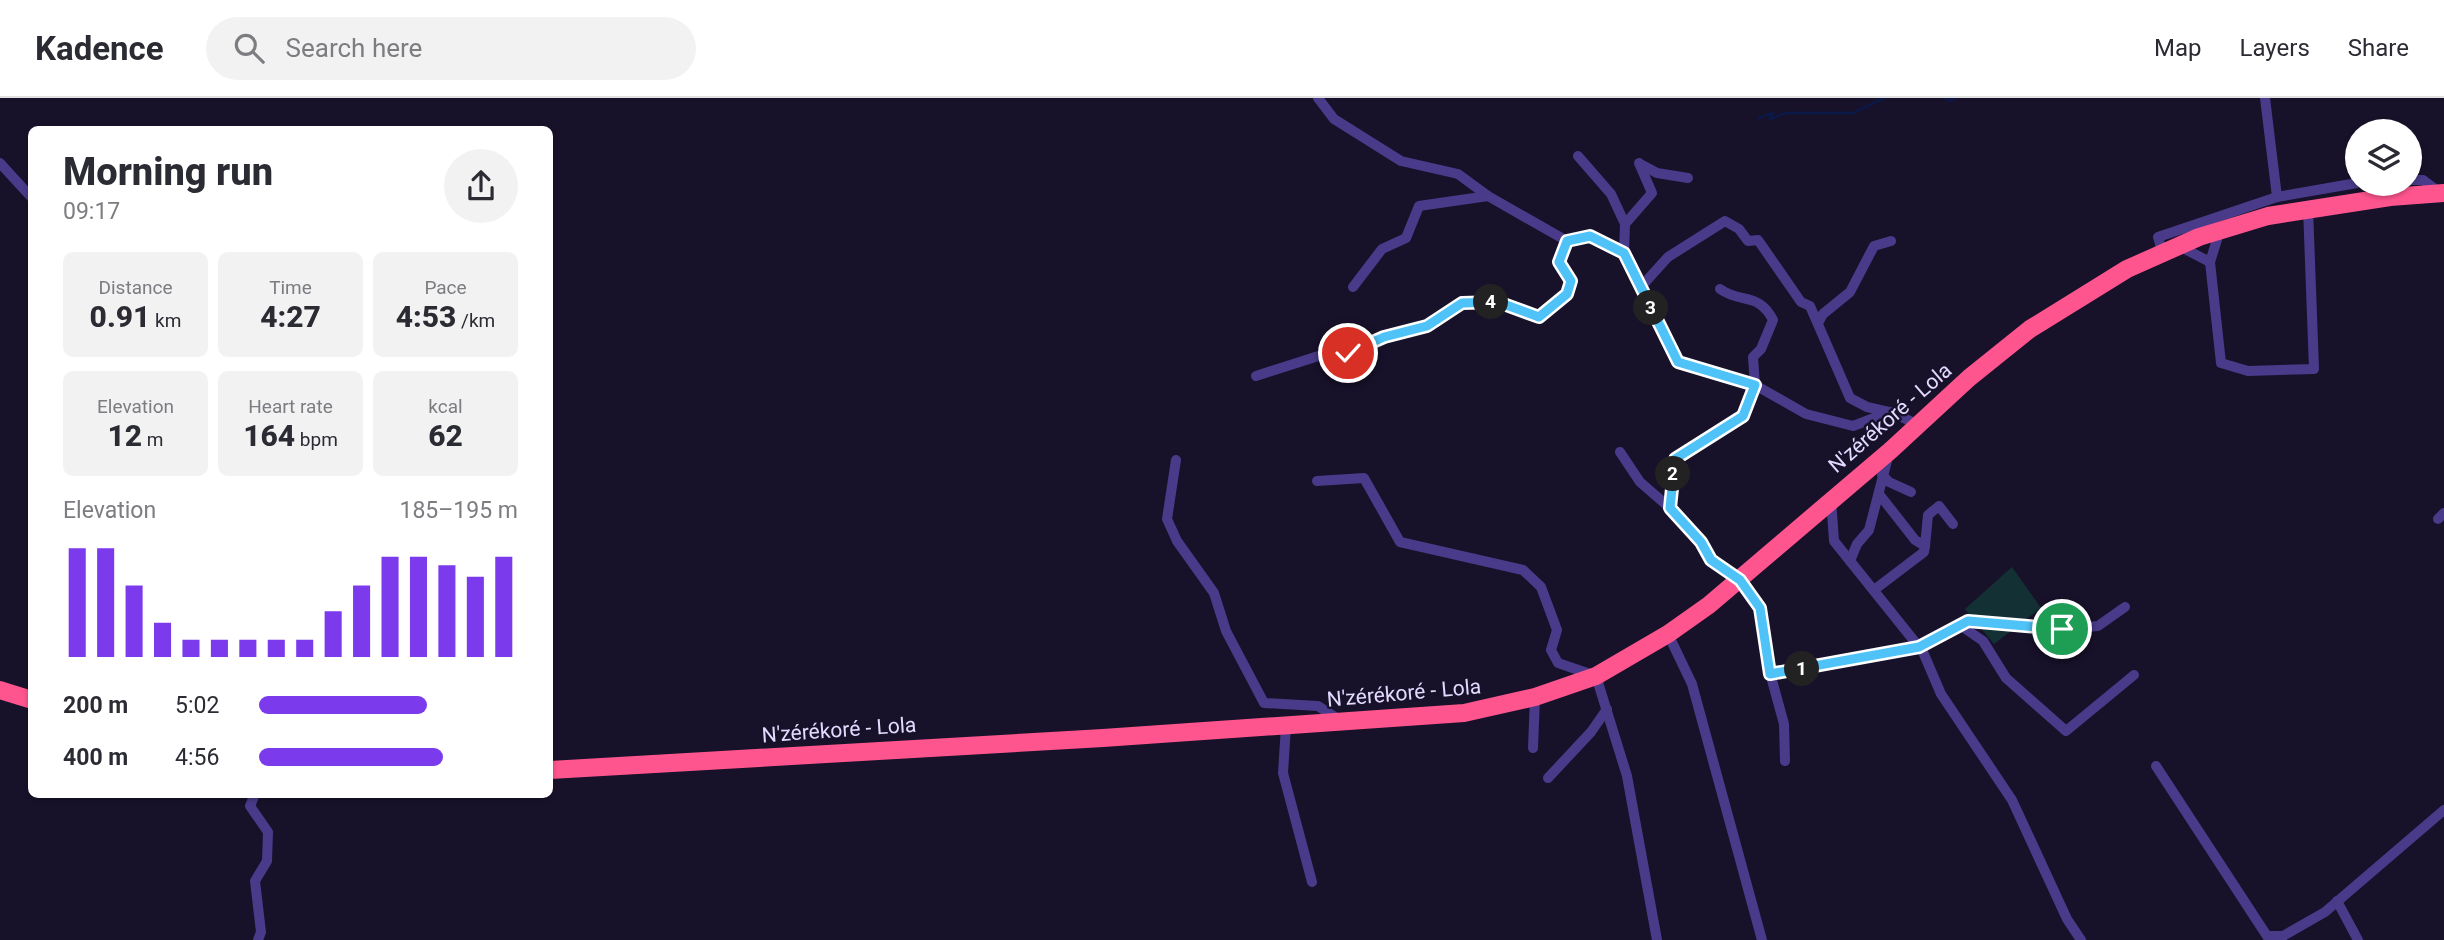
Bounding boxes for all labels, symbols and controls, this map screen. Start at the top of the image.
search box [206,17,696,80]
text: Kadence [35,29,164,68]
icon: search [230,29,268,67]
text: Search here [286,33,422,63]
text: Map [2154,34,2202,62]
text: Layers [2240,34,2310,62]
text: Share [2348,34,2409,62]
map controls [2345,119,2422,196]
button: layers [2345,119,2422,196]
button: share [444,149,518,223]
text: Morning run [63,150,273,194]
text: 09:17 [63,198,120,225]
text: Distance [99,276,172,299]
text: Time [269,276,312,299]
text: Pace [424,276,467,299]
pin: 4 [1474,284,1508,320]
text: 4 [1485,290,1496,313]
pin: 3 [1634,290,1668,326]
text: 3 [1645,296,1656,319]
text: 0.91 [90,299,150,334]
text: 4:27 [260,299,321,334]
text: 4:53 [396,299,456,334]
text: km [150,309,181,332]
text: /km [456,309,495,332]
pin [1318,323,1378,383]
icon: check [1329,334,1367,372]
street label: N'zérékoré - Lola [1824,358,1956,478]
text: Elevation [97,395,174,418]
text: Heart rate [248,395,333,418]
text: kcal [428,395,463,418]
text: 12 [108,418,142,453]
text: 164 [243,418,295,453]
text: 62 [428,418,463,453]
text: m [142,428,163,451]
text: bpm [295,428,338,451]
pin: 2 [1656,456,1690,492]
text: 2 [1667,462,1678,485]
text: Elevation [63,497,156,524]
text: 185–195 m [399,497,518,524]
pin [2032,599,2092,659]
icon: arrive [2043,610,2081,648]
pin: 1 [1784,652,1820,686]
text: 1 [1796,657,1807,680]
street label: N'zérékoré - Lola [1326,674,1482,712]
text: 200 m [63,692,128,719]
text: 5:02 [175,692,219,719]
street label: N'zérékoré - Lola [761,713,917,747]
text: 400 m [63,744,128,771]
text: 4:56 [175,744,219,771]

